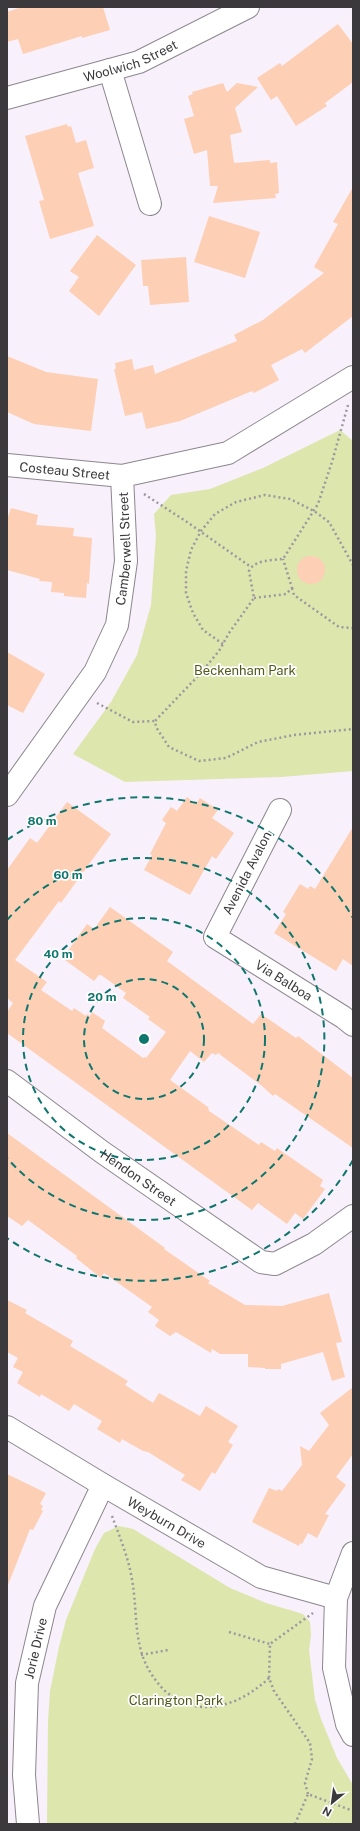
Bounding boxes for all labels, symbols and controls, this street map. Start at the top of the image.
street label: Woolwich Street [82,36,180,84]
street label: Costeau Street [19,459,111,482]
street label: Camberwell Street [112,491,134,606]
park label: Beckenham Park [194,663,296,678]
text: 80 m [27,814,57,828]
street label: Avenida Avalon [220,829,274,917]
text: 60 m [53,868,83,882]
text: 40 m [43,947,73,961]
street label: Via Balboa [253,957,315,1004]
text: 20 m [88,990,117,1004]
centre of rings [137,1032,151,1046]
street label: Hendon Street [98,1146,179,1209]
street label: Weyburn Drive [125,1493,209,1551]
street label: Jorie Drive [21,1616,50,1680]
park label: Clarington Park [129,1693,223,1708]
north arrow [312,1783,352,1823]
text: N [320,1804,334,1819]

